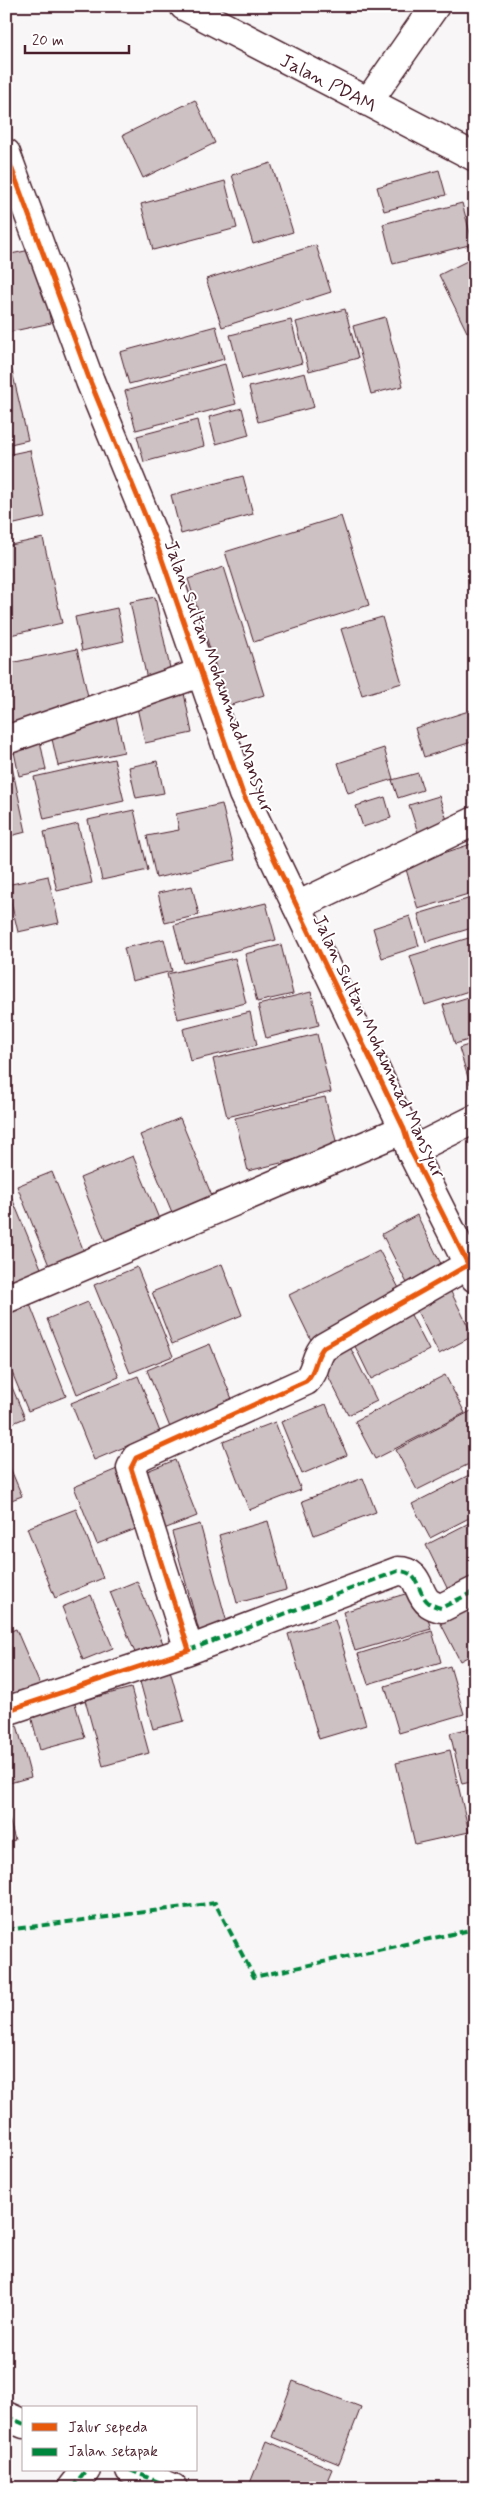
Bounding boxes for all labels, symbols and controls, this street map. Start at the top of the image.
scale bar [25,22,129,54]
text: 20 m [32,31,64,51]
street label: Jalan PDAM [276,48,381,118]
street label: Jalan Sultan Mohammad Mansyur [157,537,280,817]
street label: Jalan Sultan Mohammad Mansyur [305,911,451,1183]
legend [22,2406,198,2472]
text: Jalur sepeda [68,2418,148,2438]
text: Jalan setapak [68,2442,158,2462]

